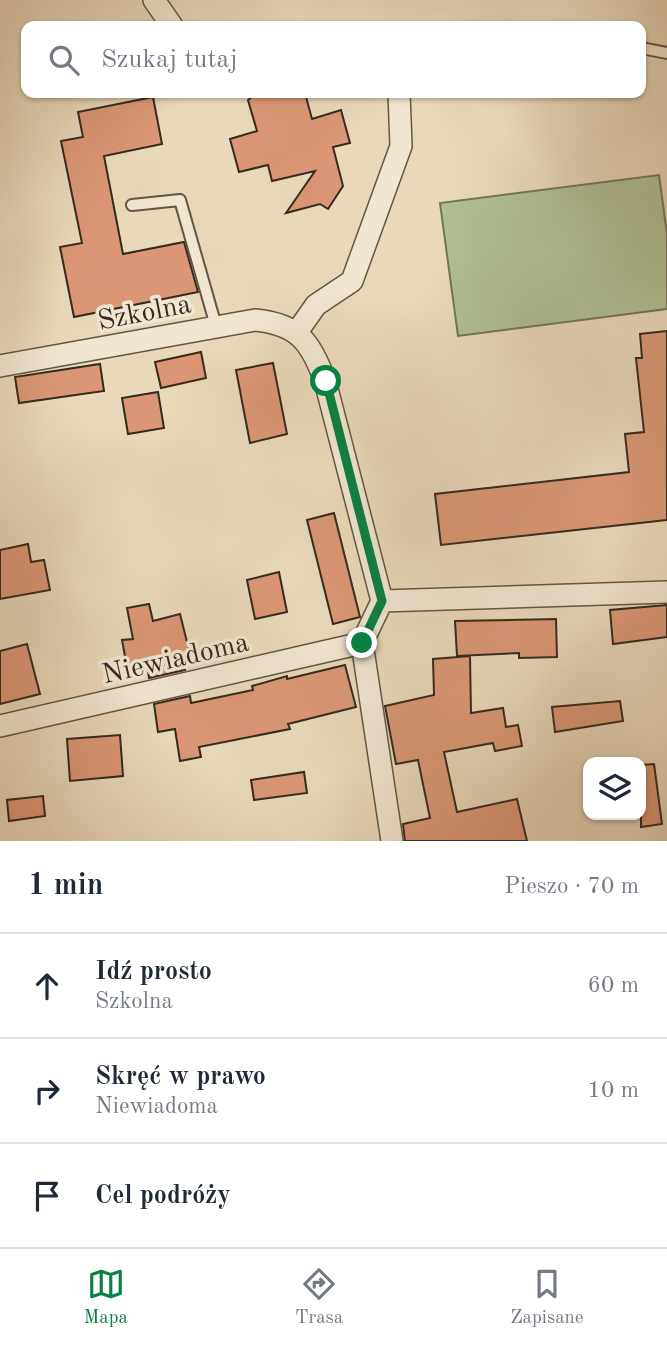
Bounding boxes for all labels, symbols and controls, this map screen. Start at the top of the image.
search box [21,21,646,98]
icon: search [45,41,83,79]
text: Szukaj tutaj [101,47,238,73]
street label: Szkolna [95,291,194,337]
route start [310,365,341,396]
route end [346,627,377,658]
street label: Niewiadoma [100,629,252,690]
map controls [583,757,646,820]
button: layers [583,757,646,820]
text: 1 min [28,871,103,901]
text: Pieszo · 70 m [504,875,639,898]
text: Idź prosto [95,959,212,985]
icon: ahead [28,967,66,1005]
text: 60 m [588,974,639,997]
text: Szkolna [95,990,173,1013]
text: Skręć w prawo [95,1064,266,1090]
icon: right [28,1072,66,1110]
text: 10 m [588,1079,639,1102]
text: Niewiadoma [95,1095,218,1118]
icon: arrive [28,1177,66,1215]
text: Cel podróży [95,1183,231,1209]
tab: Mapa [83,1265,128,1330]
tab: Trasa [295,1265,343,1330]
tab: Zapisane [510,1265,584,1330]

